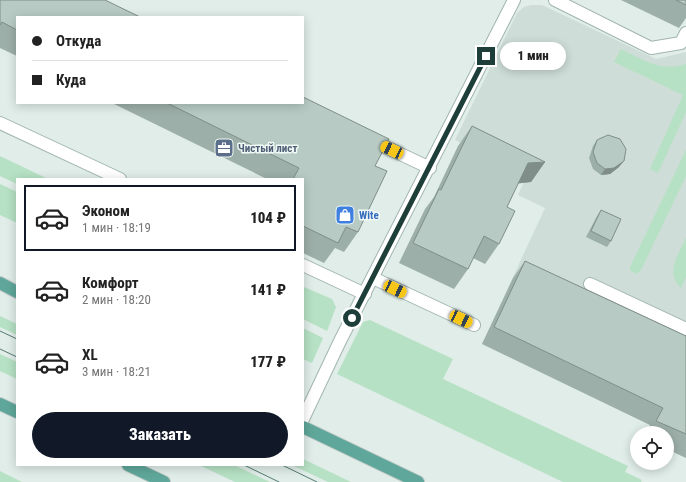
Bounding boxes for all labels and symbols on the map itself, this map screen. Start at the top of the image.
callout: 1 мин [500,42,566,70]
route end [477,47,495,65]
office icon: Чистый лист [213,137,235,159]
car [379,139,405,161]
place label: Чистый лист [238,142,297,155]
shop icon: Wite [334,204,356,226]
place label: Wite [359,209,379,222]
car [382,278,408,300]
car [448,308,474,330]
route start [343,309,361,327]

